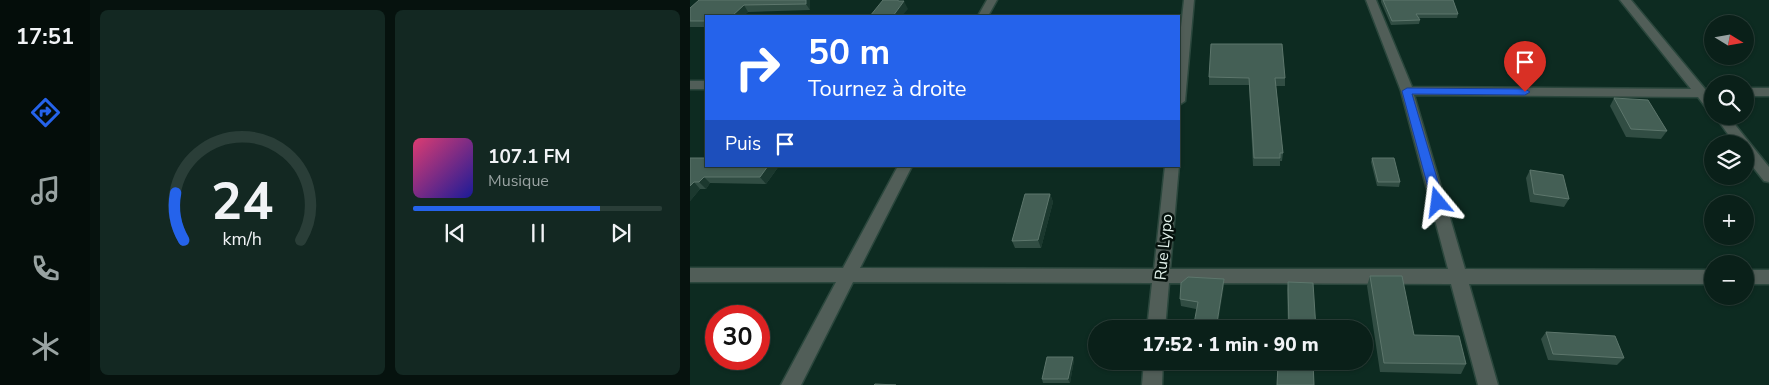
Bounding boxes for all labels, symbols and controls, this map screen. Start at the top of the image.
north arrow [1704,15,1754,65]
map controls [1704,15,1754,305]
text: 17:51 [16,22,74,52]
text: 50 m [808,29,890,76]
icon: right [725,35,790,100]
pin [1504,41,1546,92]
icon: arrive [1511,48,1539,76]
text: Tournez à droite [808,74,967,104]
button: search [1704,75,1754,125]
icon: directions [28,95,63,130]
icon: arrive [771,130,799,158]
text: Puis [725,131,761,157]
button: layers [1704,135,1754,185]
text: 107.1 FM [488,144,571,170]
text: 24 [211,166,274,237]
text: Musique [488,170,549,192]
icon: music [28,173,63,208]
position arrow [1411,175,1463,227]
button: + [1704,195,1754,245]
street label: Rue Lypo [1150,213,1178,281]
icon: previous [441,219,469,247]
icon: pause [524,219,552,247]
icon: next [607,219,635,247]
text: km/h [223,227,262,251]
icon: phone [28,251,63,286]
button: − [1704,255,1754,305]
speed limit sign: 30 [705,305,770,370]
icon: climate [28,329,63,364]
text: 17:52 · 1 min · 90 m [1142,332,1319,358]

